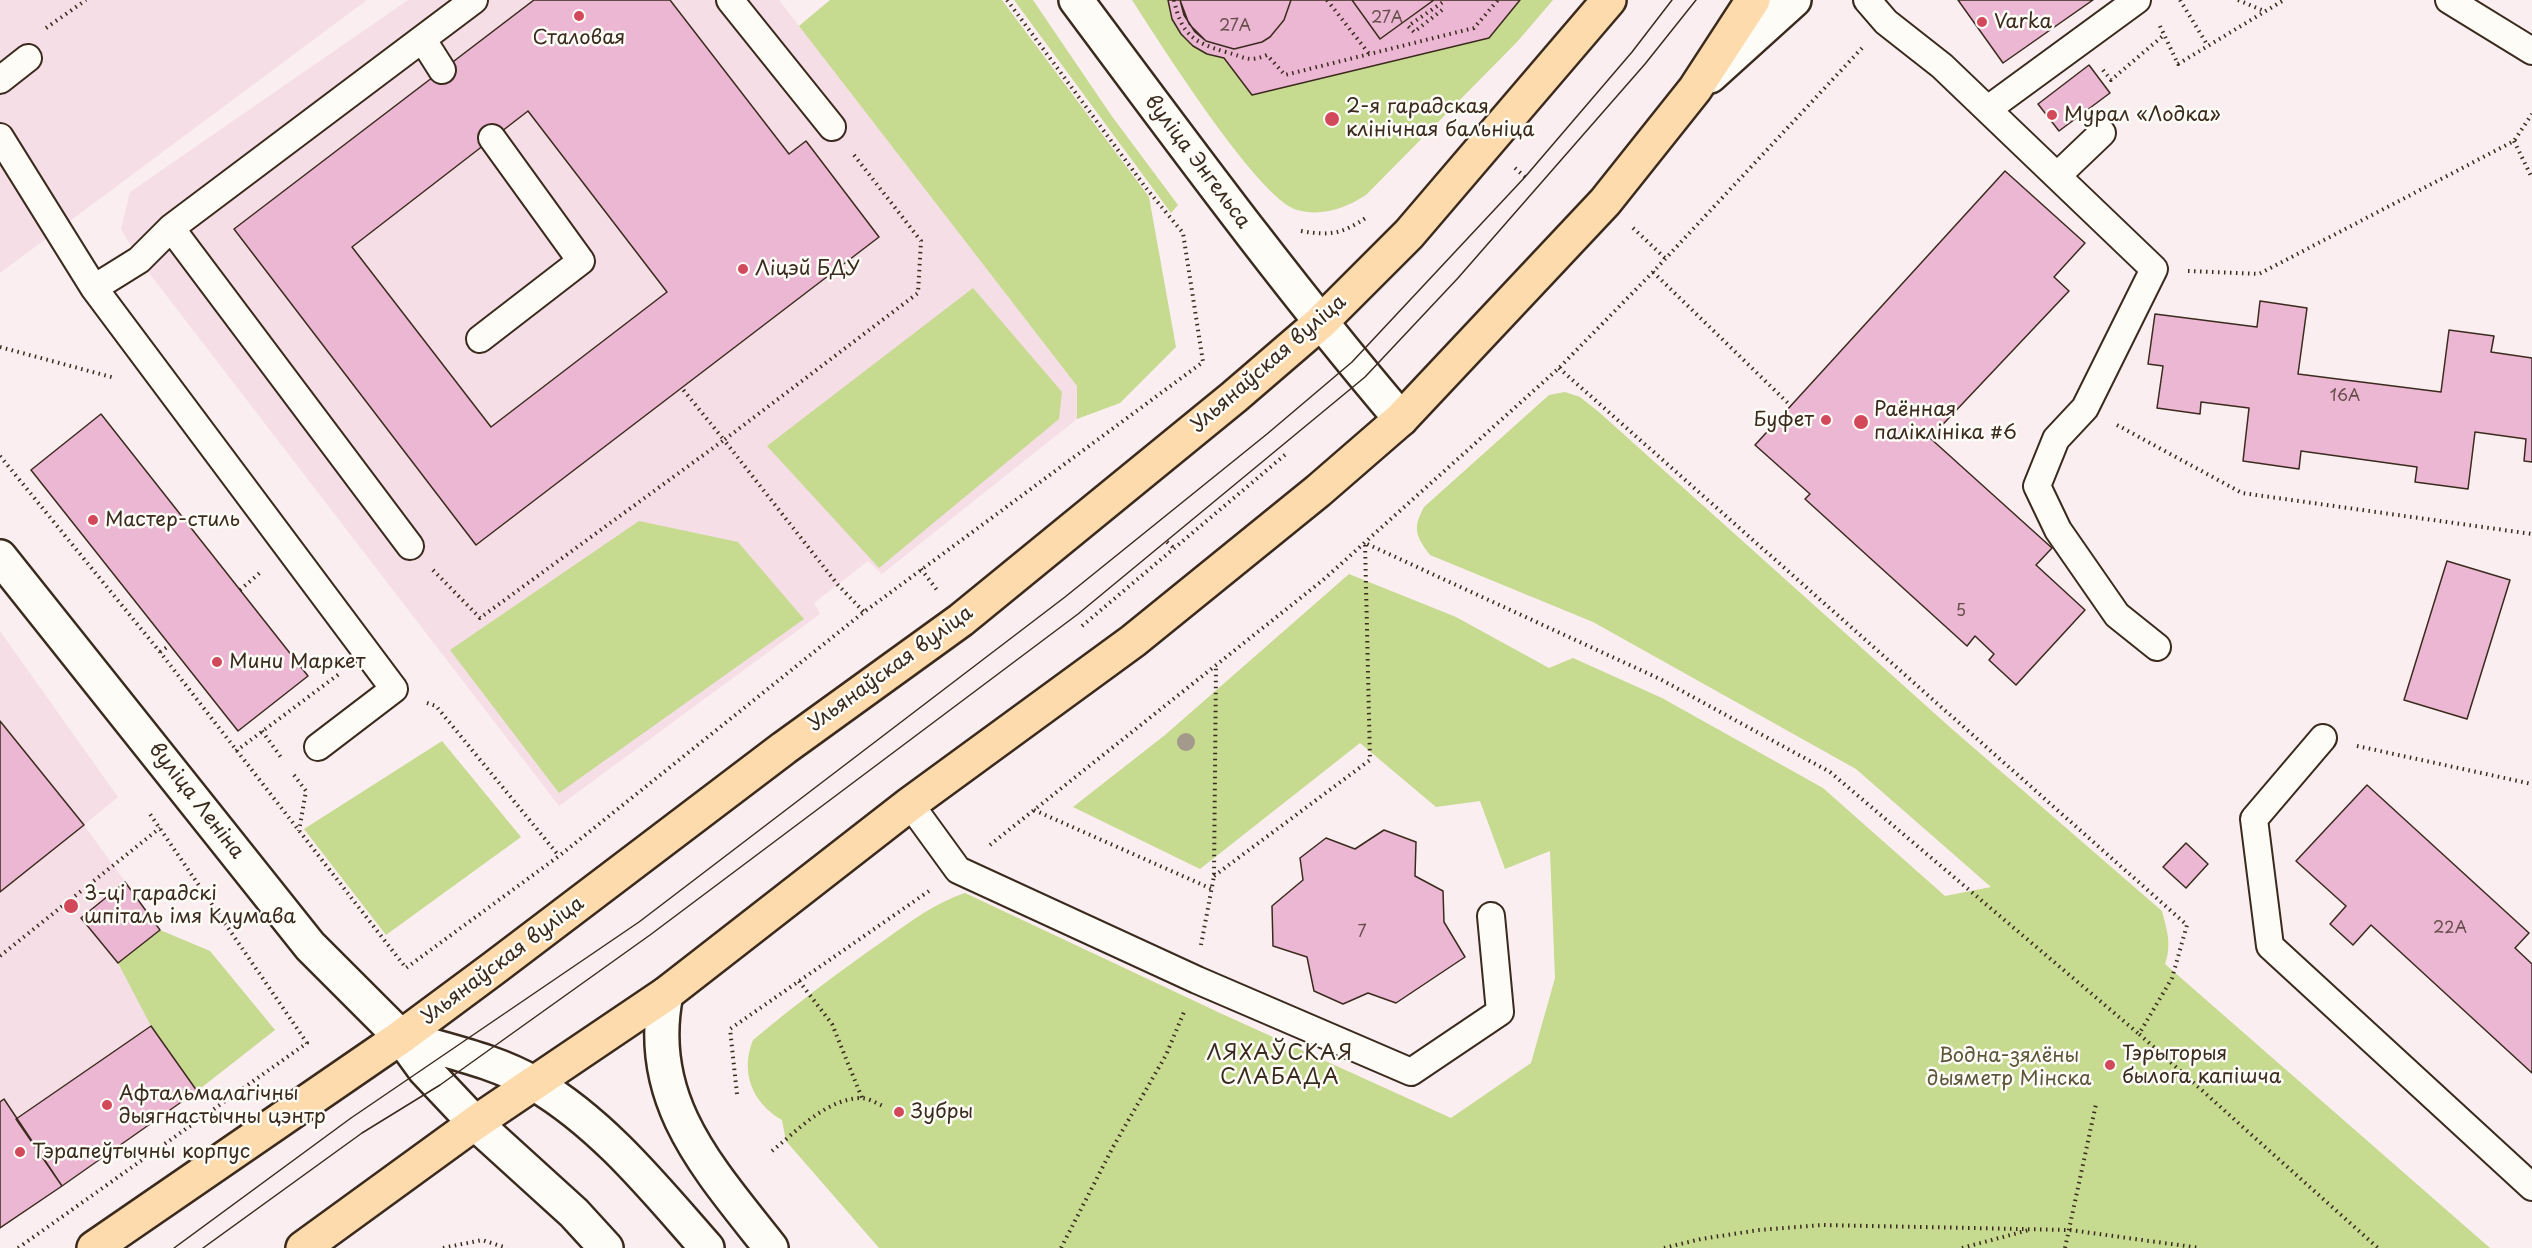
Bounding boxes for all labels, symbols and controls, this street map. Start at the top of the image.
marker: Сталовая [572,9,586,23]
house number: 27А [1371,9,1403,29]
place label: Varka [1994,10,2052,34]
marker: Varka [1975,15,1989,29]
house number: 27А [1219,17,1251,37]
place label: Сталовая [533,26,625,50]
street label: вуліца Энгельса [1139,90,1255,234]
place label: 2-я гарадская клінічная бальніца [1346,95,1534,142]
place label: Мурал «Лодка» [2064,103,2221,127]
marker: Мурал «Лодка» [2045,108,2059,122]
marker: 2-я гарадская клінічная бальніца [1323,110,1341,128]
place label: Ліцэй БДУ [755,257,859,281]
marker: Ліцэй БДУ [736,262,750,276]
street label: Ульянаўская вуліца [1187,290,1351,438]
house number: 16А [2330,387,2360,407]
place label: Раённая паліклініка #6 [1874,398,2017,445]
place label: Буфет [1753,408,1814,432]
marker: Буфет [1819,413,1833,427]
marker: Раённая паліклініка #6 [1852,413,1870,431]
place label: Мастер-стиль [105,508,240,532]
marker: Мастер-стиль [86,513,100,527]
street label: Ульянаўская вуліца [804,601,978,737]
house number: 5 [1956,602,1966,622]
place label: Мини Маркет [229,650,365,674]
marker: Мини Маркет [210,655,224,669]
street label: вуліца Леніна [143,738,249,864]
place label: 3-ці гарадскі шпіталь імя Клумава [84,882,296,929]
street label: Ульянаўская вуліца [417,892,589,1030]
marker: 3-ці гарадскі шпіталь імя Клумава [62,897,80,915]
house number: 22А [2433,919,2467,939]
house number: 7 [1357,923,1367,943]
district label: ЛЯХАЎСКАЯ СЛАБАДА [1207,1041,1353,1091]
place label: Тэрыторыя былога капішча [2122,1042,2281,1089]
park label: Водна-зялёны дыяметр Мінска [1927,1044,2091,1091]
marker: Тэрыторыя былога капішча [2103,1058,2117,1072]
place label: Афтальмалагічны дыягнастычны цэнтр [119,1082,326,1129]
marker: Афтальмалагічны дыягнастычны цэнтр [100,1098,114,1112]
place label: Зубры [911,1100,973,1124]
marker: Зубры [892,1105,906,1119]
place label: Тэрапеўтычны корпус [32,1140,250,1164]
marker: Тэрапеўтычны корпус [13,1145,27,1159]

